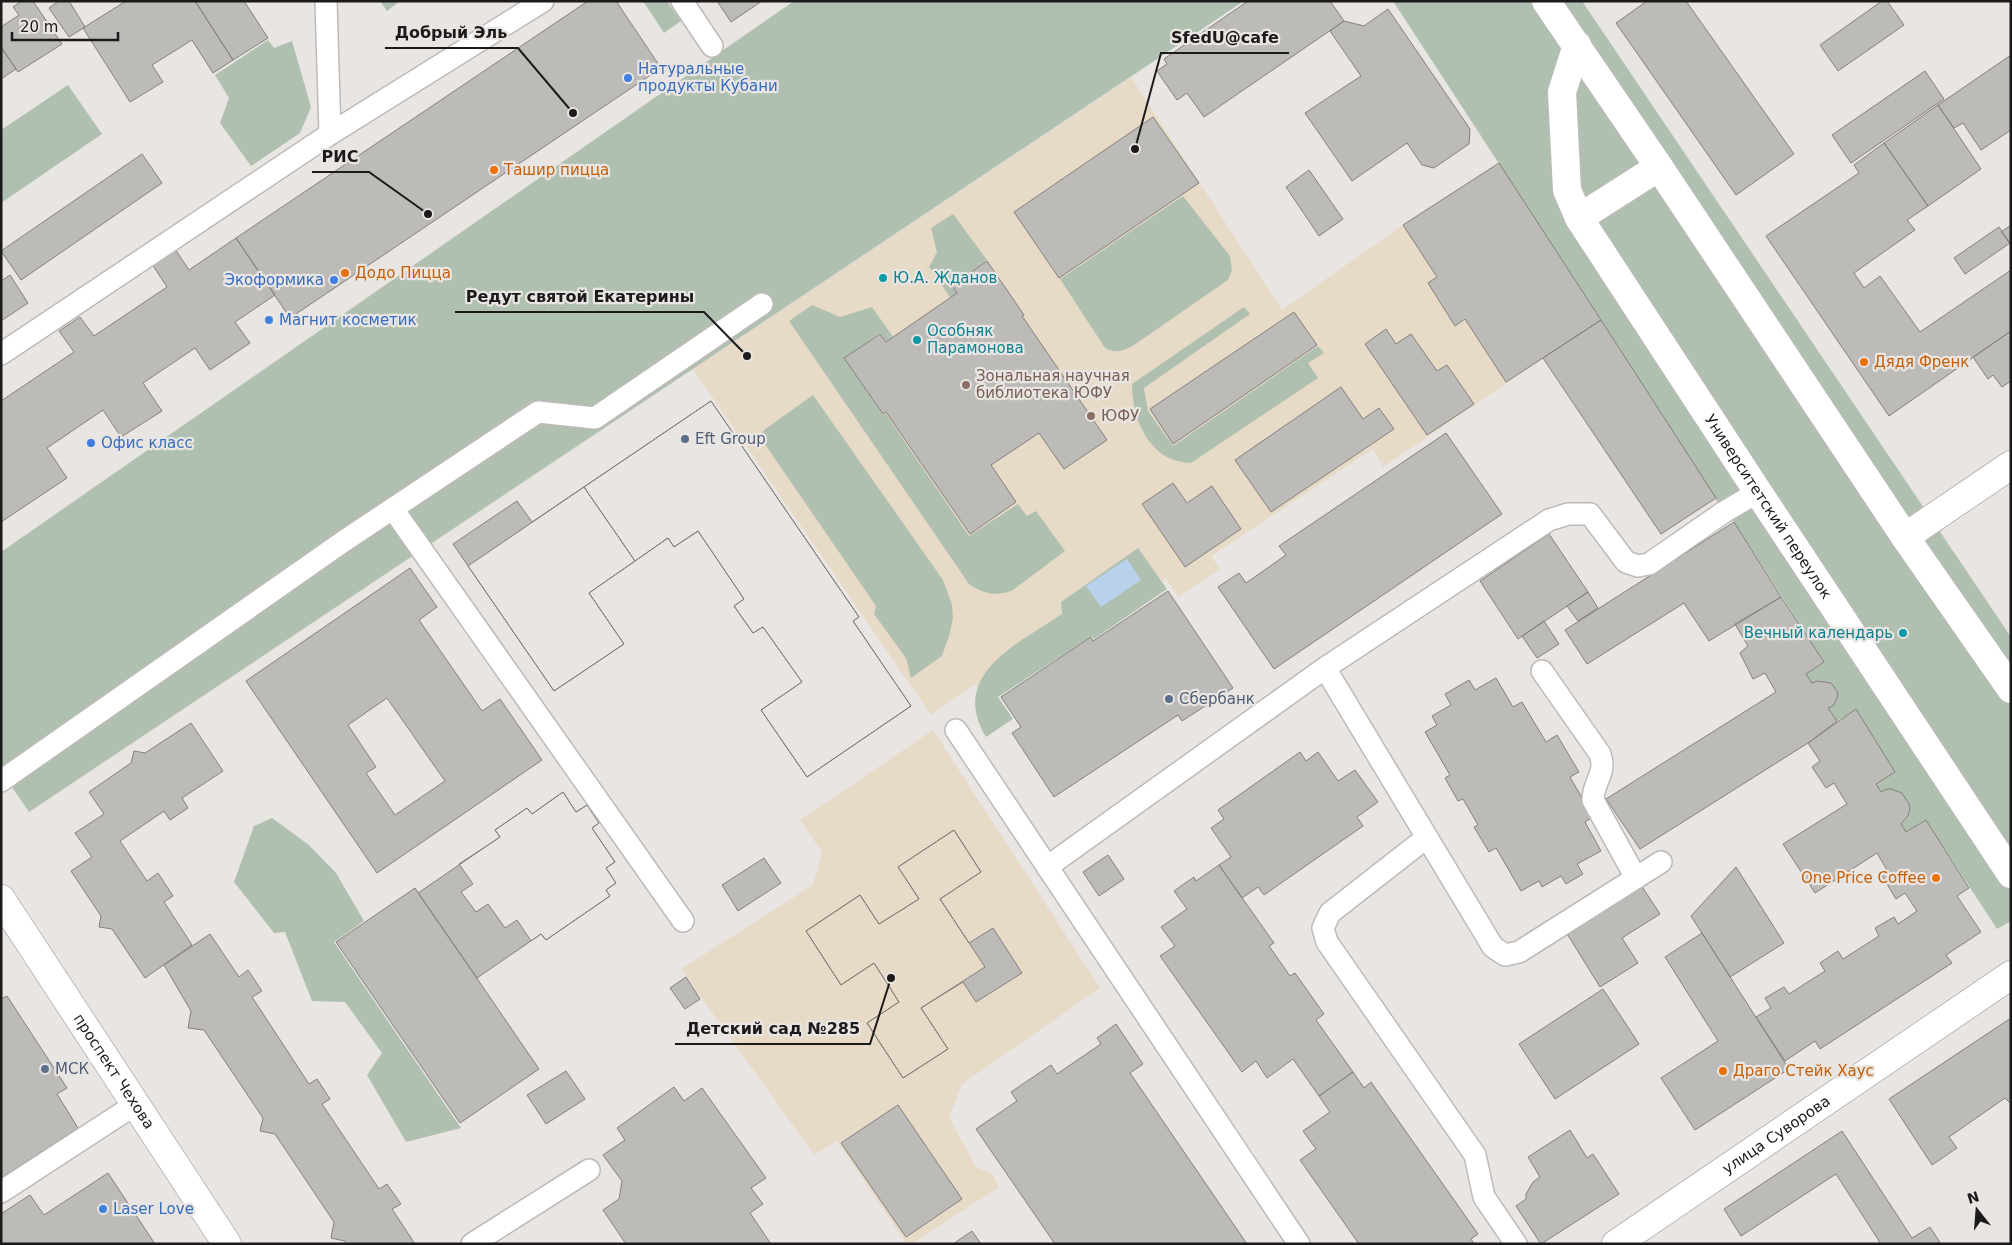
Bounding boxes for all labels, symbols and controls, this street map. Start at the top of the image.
scale bar [12,10,119,42]
callout: Добрый Эль [385,17,518,48]
text: 20 m [20,18,58,36]
callout: SfedU@cafe [1161,22,1289,53]
text: Добрый Эль [395,23,507,42]
text: SfedU@cafe [1171,28,1279,47]
place label: Натуральные продукты Кубани [638,60,778,95]
marker: Натуральные продукты Кубани [622,72,634,84]
callout: РИС [312,141,369,172]
text: РИС [322,147,358,166]
place label: Ташир пицца [503,161,609,179]
marker: Ташир пицца [488,164,500,176]
place label: Додо Пицца [355,264,451,282]
marker: Додо Пицца [339,267,351,279]
place label: Ю.А. Жданов [893,269,997,287]
place label: Экоформика [224,271,324,289]
marker: Ю.А. Жданов [877,272,889,284]
marker: Экоформика [328,274,340,286]
callout: Редут святой Екатерины [455,281,704,312]
text: Редут святой Екатерины [466,287,694,306]
place label: Магнит косметик [279,311,417,329]
marker: Магнит косметик [263,314,275,326]
place label: Особняк Парамонова [927,322,1024,357]
marker: Особняк Парамонова [911,334,923,346]
place label: Дядя Френк [1874,353,1969,371]
marker: Дядя Френк [1858,356,1870,368]
place label: Зональная научная библиотека ЮФУ [976,367,1130,402]
marker: Зональная научная библиотека ЮФУ [960,379,972,391]
place label: ЮФУ [1101,407,1139,425]
marker: ЮФУ [1085,410,1097,422]
street label: Университетский переулок [1701,411,1835,602]
place label: Eft Group [695,430,766,448]
marker: Eft Group [679,433,691,445]
place label: Офис класс [101,434,193,452]
marker: Офис класс [85,437,97,449]
place label: Вечный календарь [1744,624,1893,642]
marker: Вечный календарь [1897,627,1909,639]
place label: Сбербанк [1179,690,1255,708]
marker: Сбербанк [1163,693,1175,705]
place label: One Price Coffee [1801,869,1926,887]
marker: One Price Coffee [1930,872,1942,884]
street label: проспект Чехова [70,1010,158,1132]
callout: Детский сад №285 [675,1013,870,1044]
text: Детский сад №285 [686,1019,860,1038]
place label: МСК [55,1060,89,1078]
place label: Драго Стейк Хаус [1733,1062,1874,1080]
marker: МСК [39,1063,51,1075]
marker: Драго Стейк Хаус [1717,1065,1729,1077]
street label: улица Суворова [1719,1092,1834,1178]
north arrow [1952,1185,2002,1235]
text: N [1965,1188,1981,1207]
place label: Laser Love [113,1200,194,1218]
marker: Laser Love [97,1203,109,1215]

